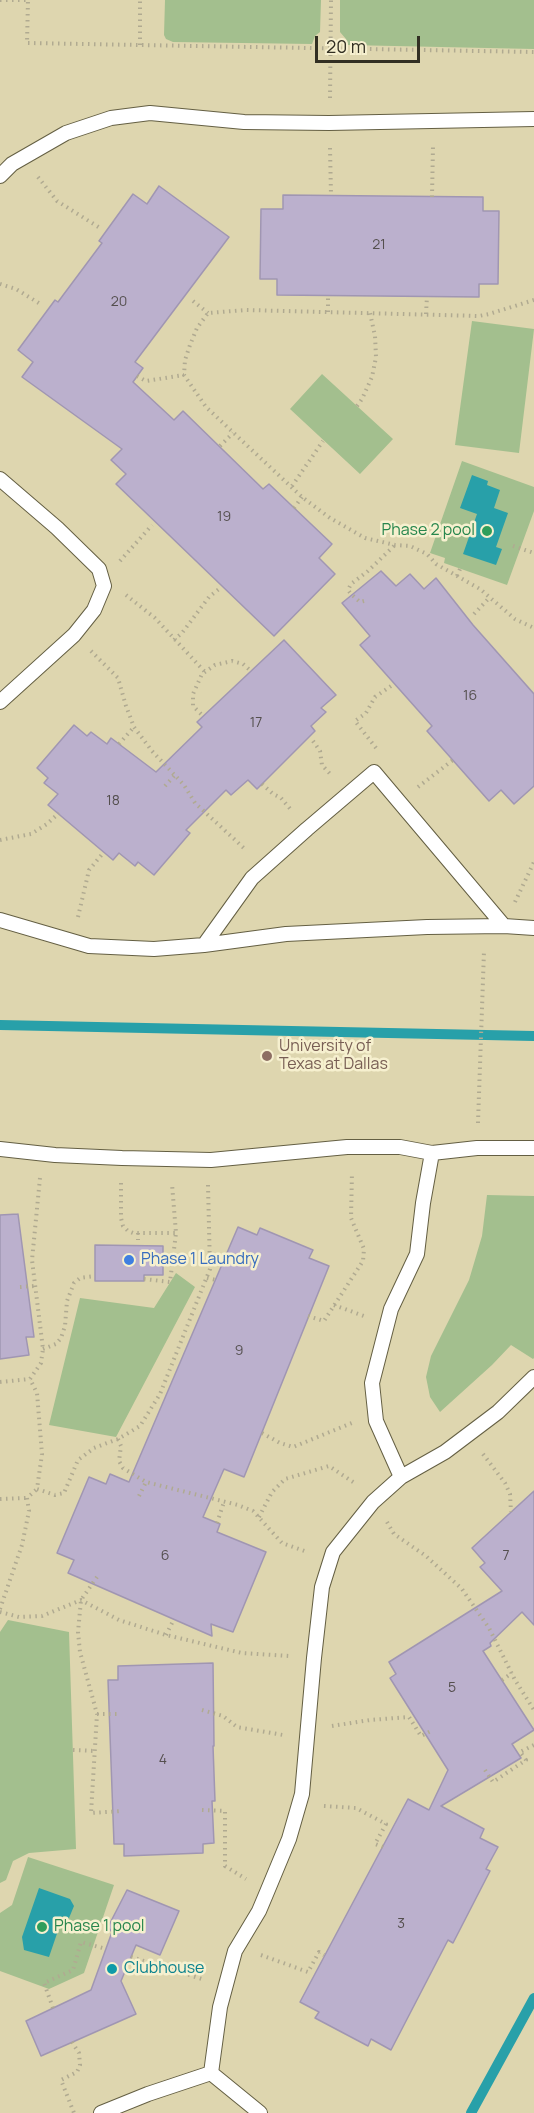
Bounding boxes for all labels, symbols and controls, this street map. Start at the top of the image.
scale bar [318,24,423,62]
text: 20 m [326,34,366,58]
house number: 21 [372,237,386,253]
house number: 20 [111,294,127,310]
house number: 19 [217,509,231,525]
place label: Phase 2 pool [382,521,475,541]
marker: Phase 2 pool [480,524,494,538]
house number: 16 [463,688,477,704]
house number: 17 [250,715,262,731]
house number: 18 [106,793,120,809]
place label: University of Texas at Dallas [279,1037,388,1075]
marker: University of Texas at Dallas [260,1049,274,1063]
place label: Phase 1 Laundry [141,1250,259,1270]
marker: Phase 1 Laundry [122,1253,136,1267]
house number: 9 [235,1343,243,1359]
house number: 6 [161,1548,169,1564]
house number: 7 [502,1548,510,1564]
house number: 5 [448,1680,456,1696]
house number: 4 [159,1752,167,1768]
house number: 3 [397,1916,405,1932]
place label: Phase 1 pool [54,1917,145,1937]
marker: Phase 1 pool [35,1920,49,1934]
place label: Clubhouse [124,1959,204,1979]
marker: Clubhouse [105,1962,119,1976]

